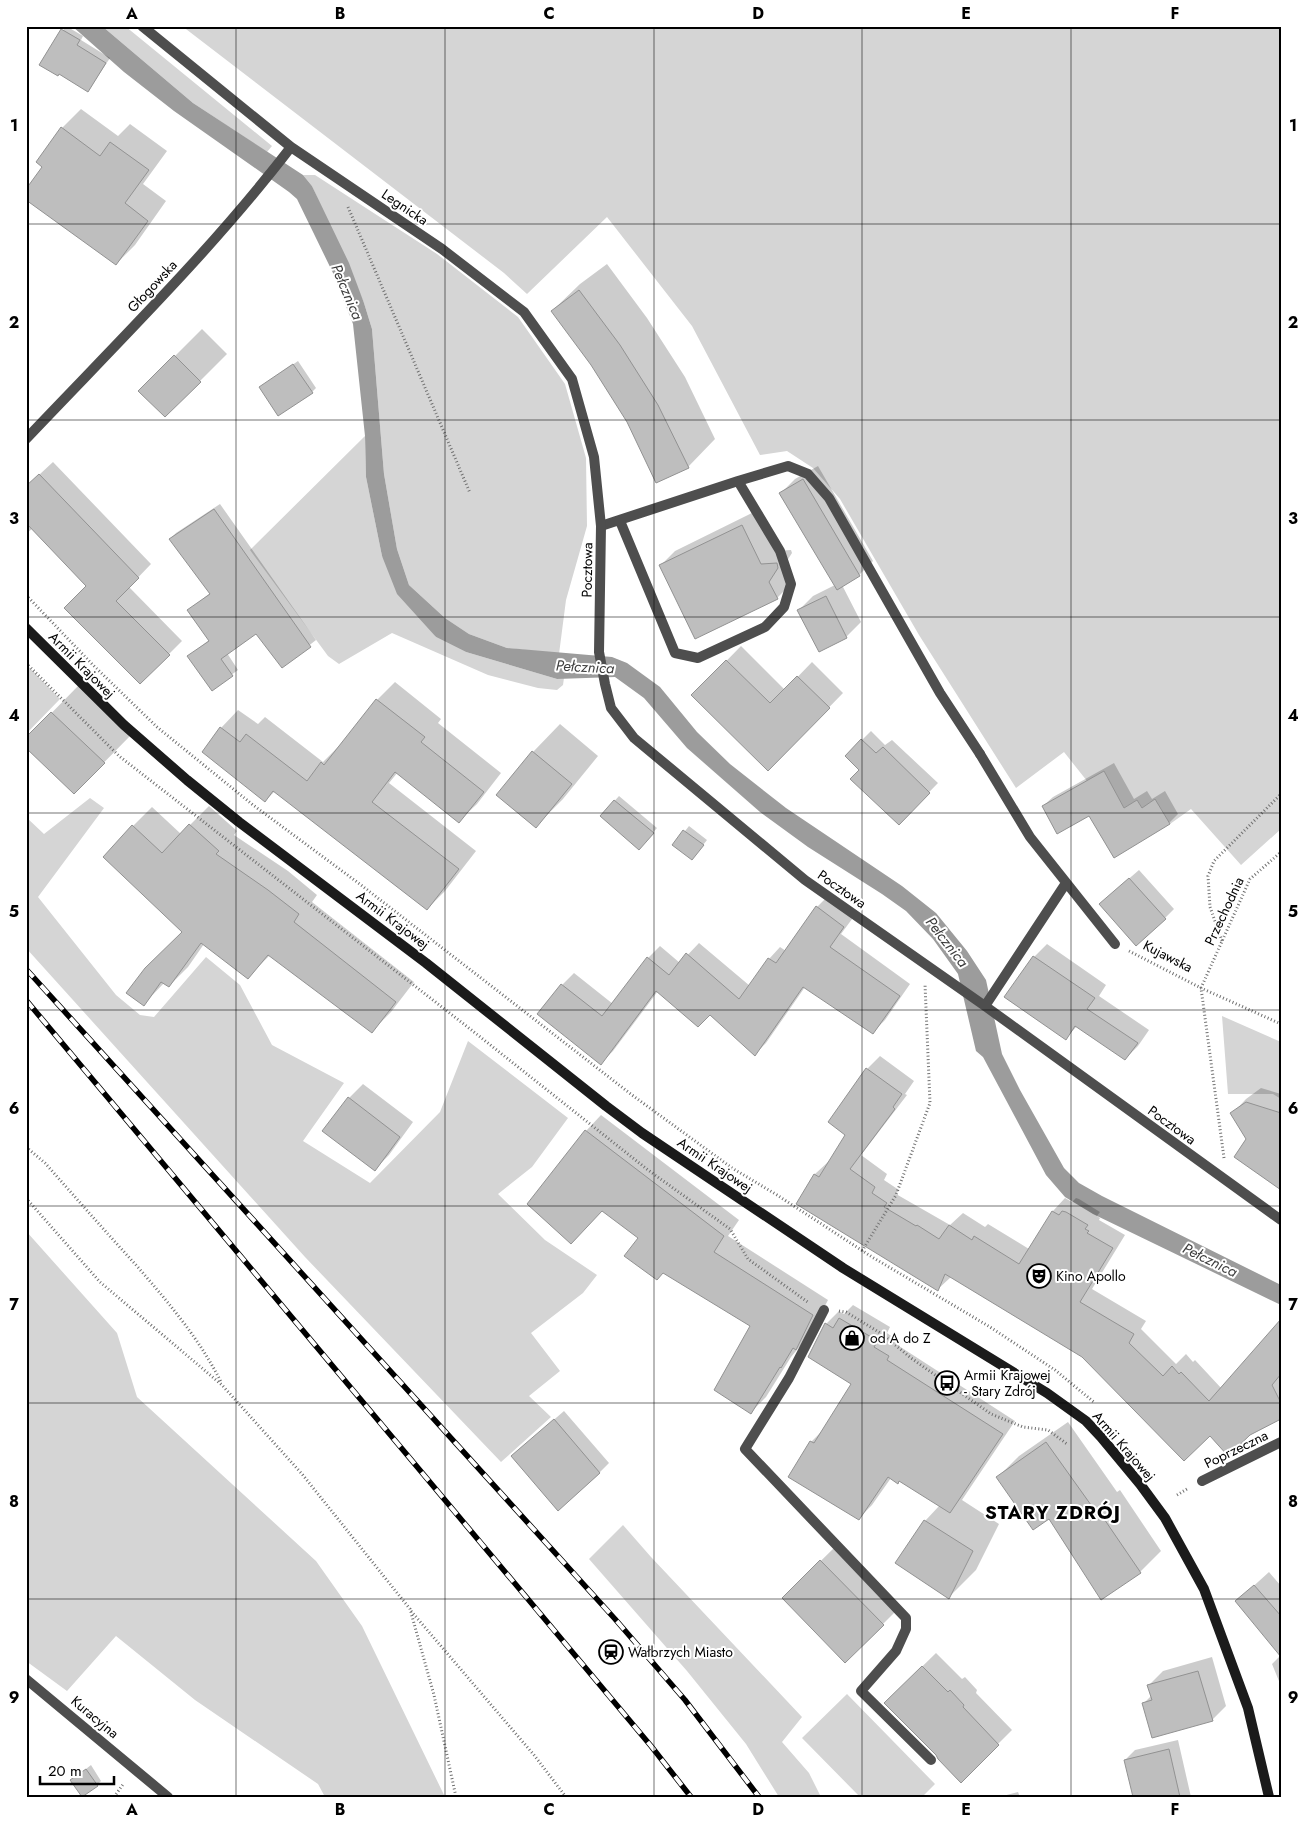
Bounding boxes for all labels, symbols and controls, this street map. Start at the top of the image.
text: A [125,2,138,25]
text: B [335,2,345,25]
text: C [543,2,555,25]
text: D [752,2,764,25]
text: E [961,2,971,25]
text: F [1171,2,1179,25]
text: 1 [10,114,18,137]
text: 1 [1289,114,1297,137]
street label: Legnicka [378,184,432,230]
street label: Głogowska [122,255,182,317]
water label: Pełcznica [325,261,369,324]
text: 2 [9,311,19,334]
text: 2 [1288,311,1298,334]
text: 3 [9,507,19,530]
text: 3 [1288,507,1298,530]
street label: Pocztowa [577,542,597,598]
street label: Armii Krajowej [44,627,120,703]
water label: Pełcznica [555,654,616,680]
text: 4 [8,704,20,727]
text: 4 [1287,704,1299,727]
street label: Pocztowa [814,865,870,913]
street label: Przechodnia [1199,873,1249,949]
street label: Armii Krajowej [352,886,434,954]
text: 5 [9,900,19,923]
text: 5 [1288,900,1298,923]
water label: Pełcznica [920,912,974,972]
street label: Kujawska [1140,935,1196,977]
text: 6 [9,1097,19,1120]
text: 6 [1288,1097,1298,1120]
street label: Pocztowa [1144,1101,1200,1149]
street label: Armii Krajowej [673,1132,757,1198]
water label: Pełcznica [1179,1237,1242,1283]
theatre icon: Kino Apollo [1026,1263,1052,1289]
place label: Kino Apollo [1056,1266,1126,1286]
text: 7 [9,1293,19,1316]
text: 7 [1288,1293,1298,1316]
shop icon: od A do Z [839,1325,865,1351]
place label: od A do Z [870,1328,931,1348]
place label: Armii Krajowej - Stary Zdrój [964,1365,1051,1401]
bus stop icon: Armii Krajowej - Stary Zdrój [934,1370,960,1396]
street label: Armii Krajowej [1088,1407,1160,1485]
street label: Poprzeczna [1201,1425,1271,1473]
text: 8 [9,1490,19,1513]
text: 8 [1288,1490,1298,1513]
district label: STARY ZDRÓJ [985,1499,1121,1526]
station icon: Wałbrzych Miasto [598,1639,624,1665]
place label: Wałbrzych Miasto [628,1642,733,1662]
text: 9 [9,1686,19,1709]
text: 9 [1288,1686,1298,1709]
street label: Kuracyjna [67,1691,123,1743]
scale bar [40,1753,114,1785]
text: 20 m [48,1760,82,1782]
text: A [125,1798,138,1821]
text: B [335,1798,345,1821]
text: C [543,1798,555,1821]
text: D [752,1798,764,1821]
text: E [961,1798,971,1821]
text: F [1171,1798,1179,1821]

